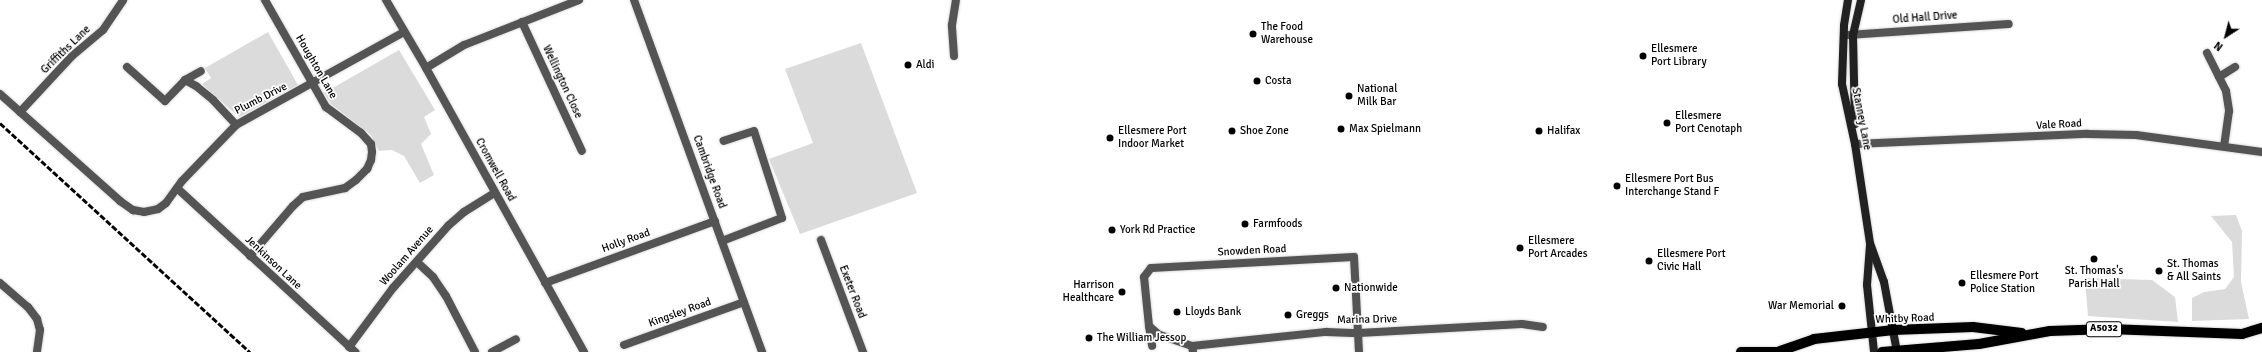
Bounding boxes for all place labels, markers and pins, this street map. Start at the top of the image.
place label: The Food Warehouse [1261,21,1313,47]
marker: The Food Warehouse [1248,29,1258,39]
place label: Ellesmere Port Library [1651,43,1707,69]
marker: Ellesmere Port Library [1638,51,1648,61]
place label: Aldi [916,58,935,72]
marker: Aldi [903,60,913,70]
place label: Costa [1265,74,1292,88]
marker: Costa [1252,76,1262,86]
place label: National Milk Bar [1357,83,1397,109]
marker: National Milk Bar [1344,91,1354,101]
place label: Ellesmere Port Cenotaph [1675,110,1742,136]
marker: Ellesmere Port Cenotaph [1662,118,1672,128]
place label: Max Spielmann [1349,122,1421,136]
place label: Shoe Zone [1240,124,1289,138]
marker: Max Spielmann [1336,124,1346,134]
place label: Halifax [1547,124,1580,138]
place label: Ellesmere Port Indoor Market [1118,125,1187,151]
marker: Shoe Zone [1227,126,1237,136]
marker: Halifax [1534,126,1544,136]
marker: Ellesmere Port Indoor Market [1105,133,1115,143]
place label: Ellesmere Port Bus Interchange Stand F [1625,173,1719,199]
marker: Ellesmere Port Bus Interchange Stand F [1612,181,1622,191]
place label: Farmfoods [1253,217,1302,231]
marker: Farmfoods [1240,219,1250,229]
place label: York Rd Practice [1120,223,1196,237]
marker: York Rd Practice [1107,225,1117,235]
place label: Ellesmere Port Arcades [1528,235,1588,261]
marker: Ellesmere Port Arcades [1515,243,1525,253]
place label: Ellesmere Port Civic Hall [1657,248,1726,274]
marker: St. Thomas's Parish Hall [2089,254,2099,264]
marker: Ellesmere Port Civic Hall [1644,256,1654,266]
place label: St. Thomas & All Saints [2167,258,2221,284]
place label: St. Thomas's Parish Hall [2065,265,2123,291]
marker: St. Thomas & All Saints [2154,266,2164,276]
place label: Ellesmere Port Police Station [1970,270,2039,296]
marker: Ellesmere Port Police Station [1957,278,1967,288]
place label: Harrison Healthcare [1063,279,1114,305]
place label: Nationwide [1344,281,1398,295]
marker: Nationwide [1331,283,1341,293]
marker: Harrison Healthcare [1117,287,1127,297]
place label: War Memorial [1768,299,1834,313]
marker: War Memorial [1837,301,1847,311]
place label: Lloyds Bank [1185,305,1241,319]
marker: Lloyds Bank [1172,307,1182,317]
place label: Greggs [1296,308,1329,322]
marker: Greggs [1283,310,1293,320]
place label: The William Jessop [1097,331,1186,345]
marker: The William Jessop [1084,333,1094,343]

